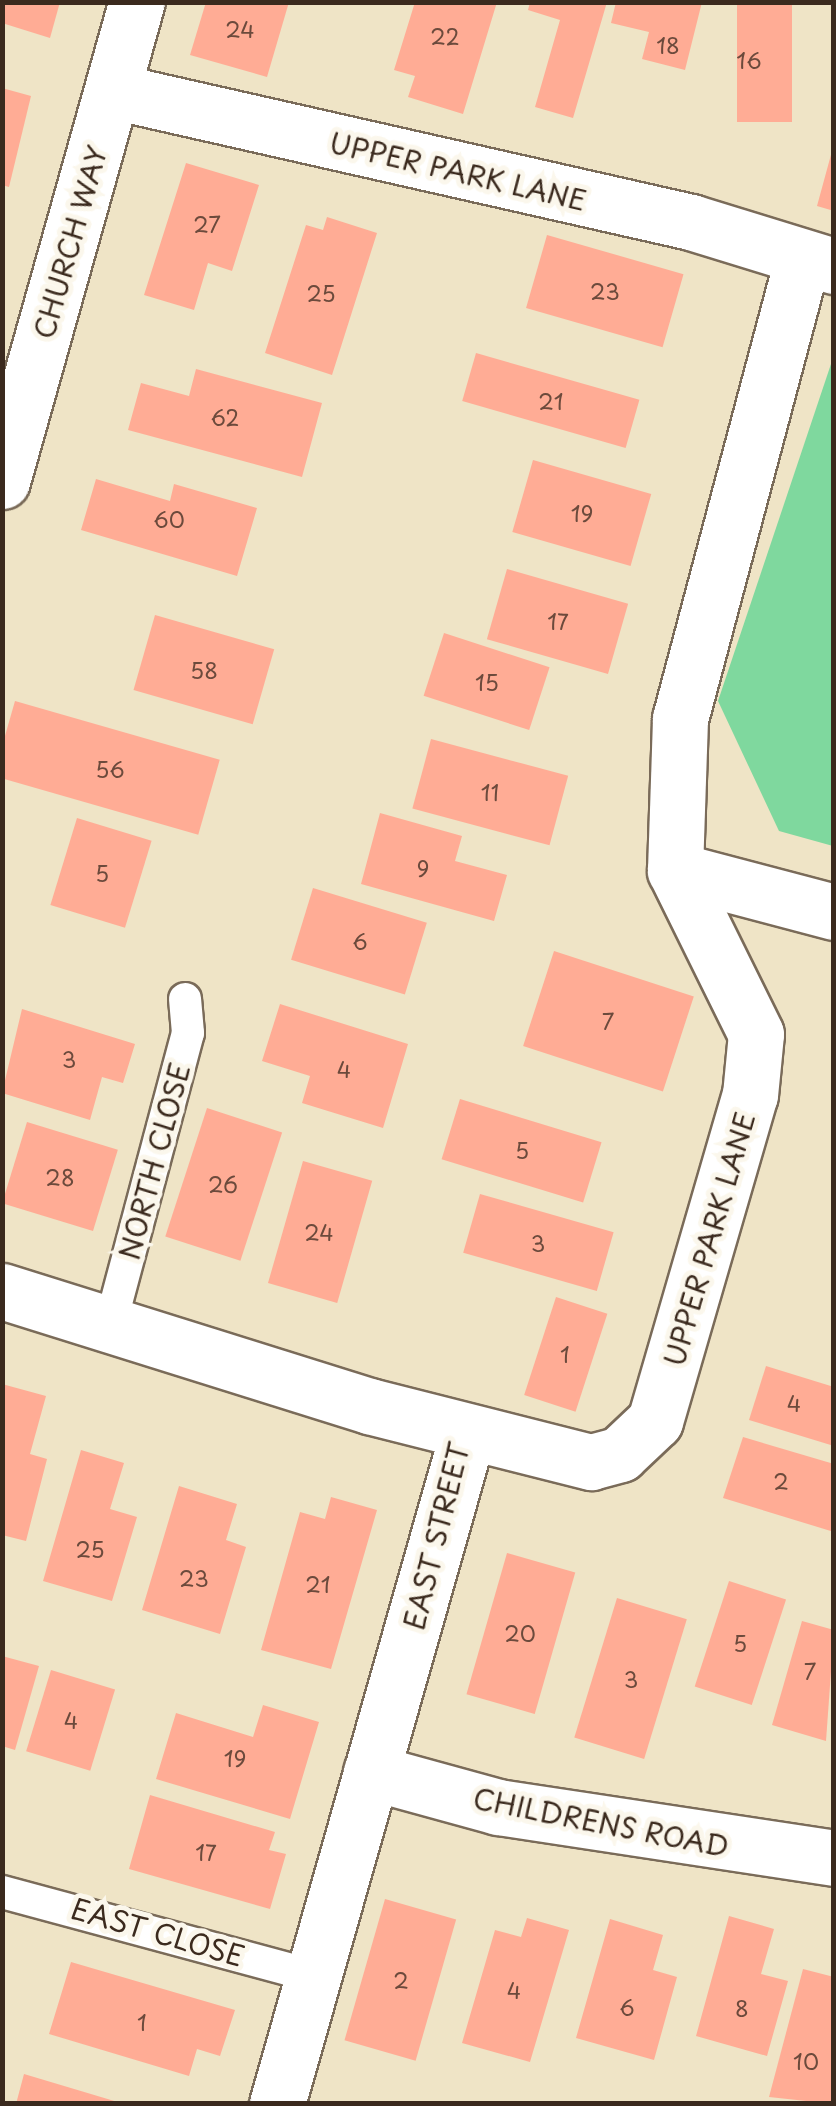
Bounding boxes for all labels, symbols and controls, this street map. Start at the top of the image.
house number: 24 [225,16,255,42]
house number: 22 [430,23,460,49]
house number: 18 [656,32,680,58]
house number: 16 [736,47,762,73]
street label: UPPER PARK LANE [325,125,591,217]
street label: CHURCH WAY [26,140,114,344]
house number: 27 [193,211,221,237]
house number: 23 [590,278,620,304]
house number: 25 [306,280,336,306]
house number: 21 [538,388,564,414]
house number: 62 [211,404,239,430]
house number: 19 [571,500,593,526]
house number: 60 [153,506,185,532]
house number: 17 [547,608,569,634]
house number: 58 [190,657,218,683]
house number: 15 [475,669,499,695]
house number: 56 [95,756,125,782]
house number: 11 [481,779,499,805]
house number: 9 [417,855,429,881]
house number: 5 [95,860,109,886]
house number: 6 [352,928,368,954]
house number: 7 [602,1008,614,1034]
house number: 3 [62,1046,76,1072]
house number: 4 [337,1056,351,1082]
street label: NORTH CLOSE [111,1057,197,1265]
street label: UPPER PARK LANE [656,1106,762,1372]
house number: 5 [515,1137,529,1163]
house number: 28 [45,1164,75,1190]
house number: 26 [208,1171,238,1197]
house number: 24 [304,1219,334,1245]
house number: 3 [531,1230,545,1256]
house number: 1 [560,1341,570,1367]
house number: 4 [787,1390,801,1416]
street label: EAST STREET [396,1437,476,1635]
house number: 2 [773,1468,789,1494]
house number: 25 [75,1536,105,1562]
house number: 23 [179,1565,209,1591]
house number: 21 [305,1571,331,1597]
house number: 20 [504,1620,536,1646]
house number: 5 [733,1630,747,1656]
house number: 7 [804,1658,816,1684]
house number: 3 [624,1666,638,1692]
house number: 4 [64,1707,78,1733]
house number: 19 [224,1745,246,1771]
street label: CHILDRENS ROAD [469,1781,733,1863]
house number: 17 [195,1839,217,1865]
street label: EAST CLOSE [68,1891,248,1973]
house number: 2 [393,1967,409,1993]
house number: 4 [507,1977,521,2003]
house number: 6 [619,1994,635,2020]
house number: 8 [735,1995,749,2021]
house number: 1 [137,2009,147,2035]
house number: 10 [793,2048,819,2074]

